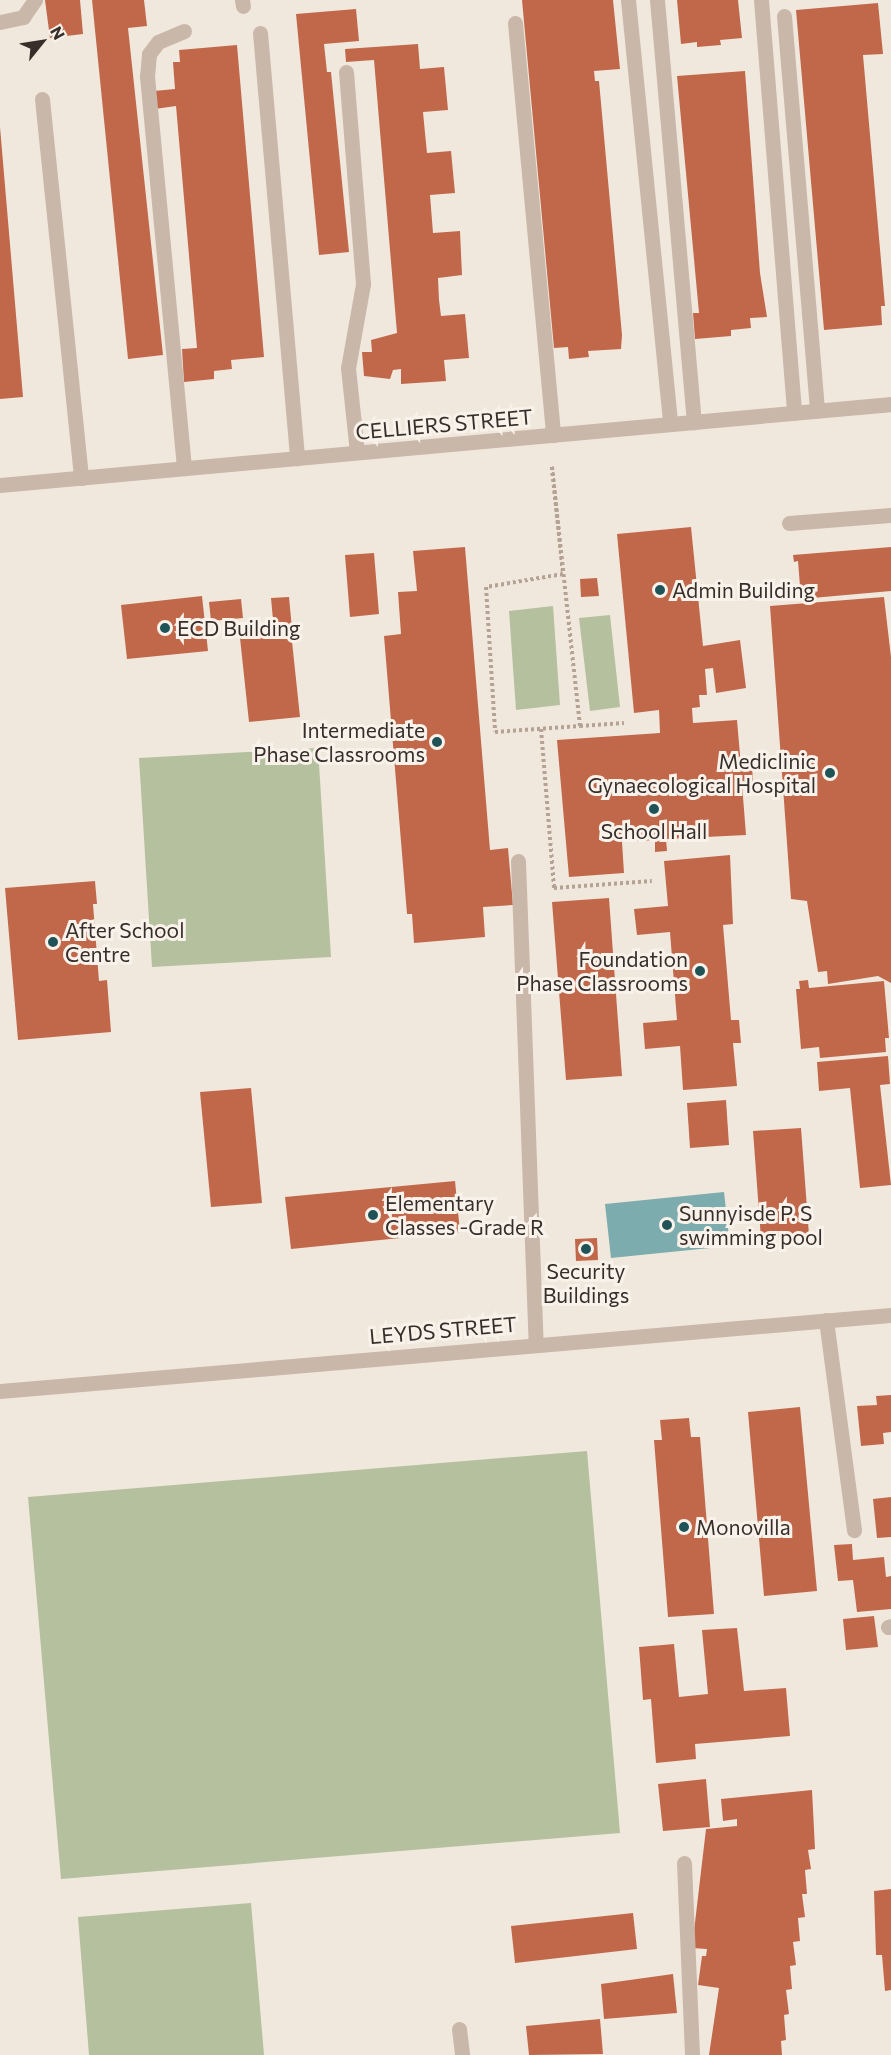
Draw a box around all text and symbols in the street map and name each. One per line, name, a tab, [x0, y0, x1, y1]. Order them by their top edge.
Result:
north arrow	[12, 12, 72, 72]
text: N	[47, 23, 69, 43]
street label: CELLIERS STREET	[354, 404, 534, 444]
place label: Admin Building	[672, 577, 815, 603]
marker: Admin Building	[653, 583, 667, 597]
place label: ECD Building	[177, 615, 300, 641]
marker: ECD Building	[158, 621, 172, 635]
place label: Intermediate Phase Classrooms	[253, 717, 425, 767]
marker: Intermediate Phase Classrooms	[430, 735, 444, 749]
place label: Mediclinic Gynaecological Hospital	[587, 748, 816, 798]
marker: Mediclinic Gynaecological Hospital	[821, 764, 839, 782]
marker: School Hall	[647, 802, 661, 816]
place label: School Hall	[601, 818, 707, 844]
place label: After School Centre	[65, 917, 184, 967]
marker: After School Centre	[46, 935, 60, 949]
place label: Foundation Phase Classrooms	[516, 946, 688, 996]
marker: Foundation Phase Classrooms	[693, 964, 707, 978]
place label: Elementary Classes -Grade R	[385, 1190, 544, 1240]
place label: Sunnyisde P. S swimming pool	[679, 1200, 823, 1250]
marker: Elementary Classes -Grade R	[366, 1208, 380, 1222]
marker: Sunnyisde P. S swimming pool	[660, 1218, 674, 1232]
marker: Security Buildings	[579, 1242, 593, 1256]
place label: Security Buildings	[543, 1258, 629, 1308]
street label: LEYDS STREET	[368, 1311, 518, 1349]
place label: Monovilla	[696, 1514, 791, 1540]
marker: Monovilla	[677, 1520, 691, 1534]

